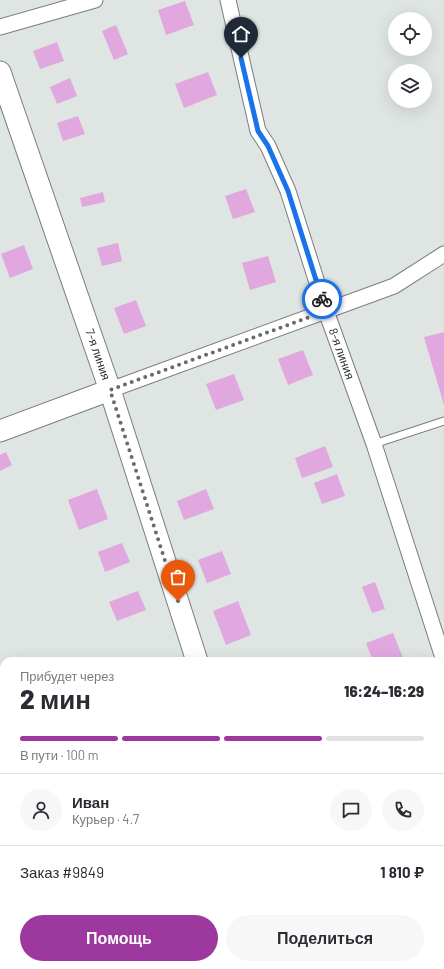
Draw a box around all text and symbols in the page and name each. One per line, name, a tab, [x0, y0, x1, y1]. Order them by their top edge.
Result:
map controls	[388, 12, 432, 108]
button: locate	[388, 12, 432, 56]
pin	[224, 17, 258, 58]
icon: home	[230, 23, 252, 45]
button: layers	[388, 64, 432, 108]
courier	[302, 279, 342, 319]
icon: bike	[311, 288, 333, 310]
street label: 8-я линия	[327, 326, 358, 381]
street label: 7-я линия	[83, 327, 114, 382]
pin	[161, 560, 195, 601]
icon: bag	[167, 566, 189, 588]
text: Прибудет через	[20, 668, 114, 684]
text: 16:24–16:29	[344, 682, 424, 700]
text: 2 мин	[20, 683, 91, 714]
text: В пути · 100 m	[20, 747, 99, 763]
button: person	[20, 789, 62, 831]
button: chat	[330, 789, 372, 831]
button: phone	[382, 789, 424, 831]
text: Иван	[72, 793, 109, 811]
text: Курьер · 4.7	[72, 811, 139, 827]
text: Заказ #9849	[20, 863, 104, 881]
text: 1 810 ₽	[380, 863, 424, 881]
button: Помощь	[20, 915, 218, 961]
button: Поделиться	[226, 915, 424, 961]

